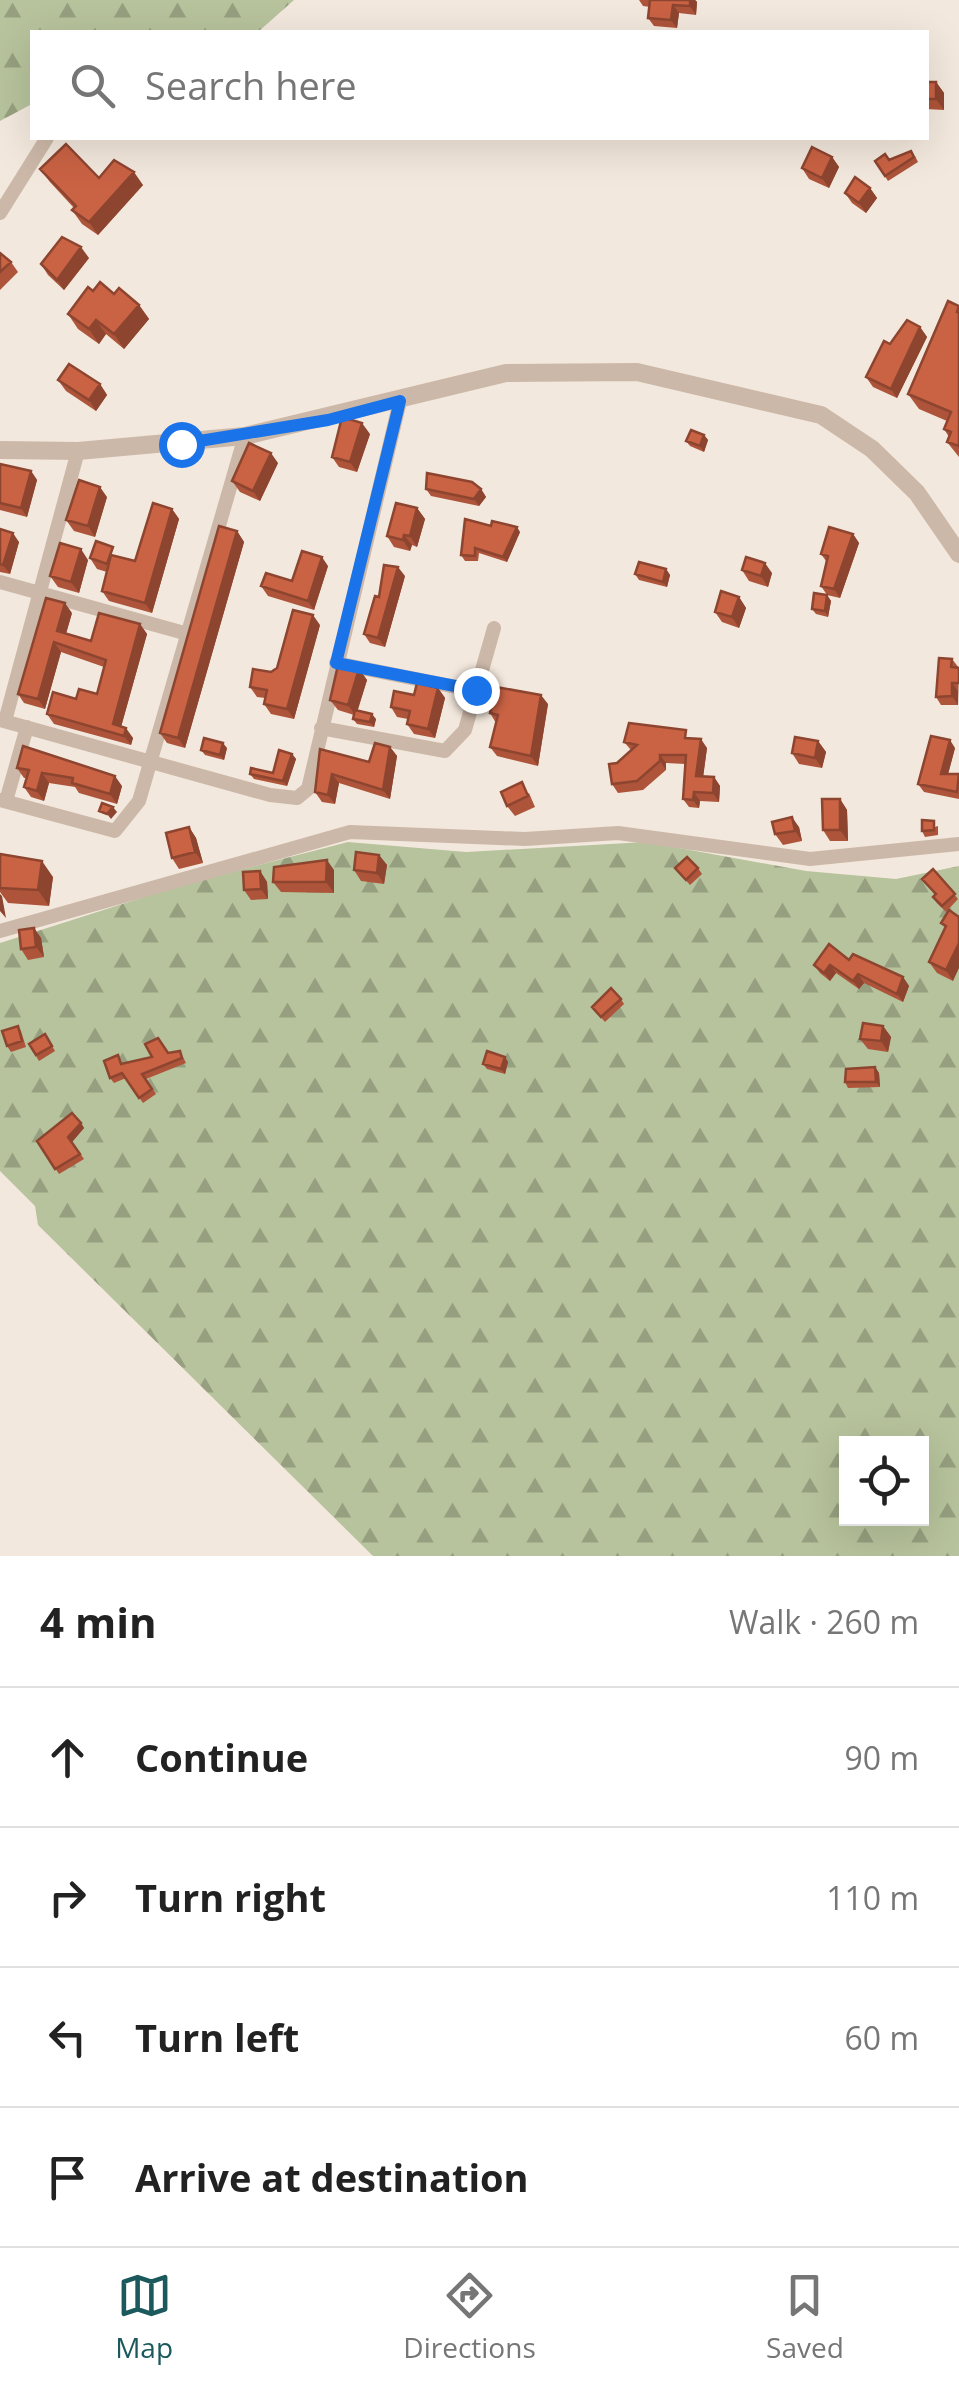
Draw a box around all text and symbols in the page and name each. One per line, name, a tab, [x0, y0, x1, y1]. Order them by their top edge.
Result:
search box	[30, 30, 929, 140]
icon: search	[65, 58, 120, 113]
text: Search here	[145, 59, 357, 111]
route start	[159, 422, 205, 468]
route end	[454, 668, 500, 714]
map controls	[839, 1436, 929, 1526]
button: locate	[839, 1436, 929, 1526]
text: 4 min	[40, 1593, 157, 1650]
text: Walk · 260 m	[729, 1600, 919, 1643]
icon: ahead	[40, 1730, 95, 1785]
text: Continue	[135, 1731, 308, 1783]
text: 90 m	[844, 1736, 919, 1779]
icon: right	[40, 1870, 95, 1925]
text: Turn right	[135, 1871, 326, 1923]
text: 110 m	[826, 1876, 919, 1919]
icon: left	[40, 2010, 95, 2065]
text: Turn left	[135, 2011, 299, 2063]
text: 60 m	[844, 2016, 919, 2059]
icon: arrive	[40, 2150, 95, 2205]
text: Arrive at destination	[135, 2151, 529, 2203]
tab: Map	[115, 2268, 173, 2366]
tab: Directions	[403, 2268, 536, 2366]
tab: Saved	[766, 2268, 844, 2366]

